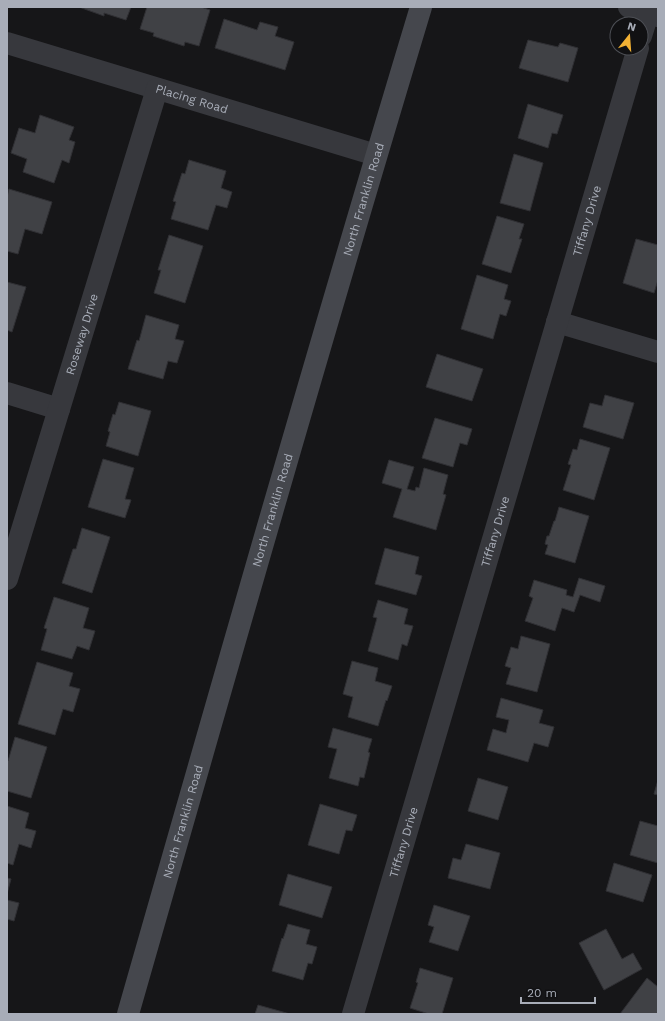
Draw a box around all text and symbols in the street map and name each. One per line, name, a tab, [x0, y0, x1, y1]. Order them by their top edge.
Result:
north arrow	[609, 16, 649, 56]
text: N	[626, 20, 638, 34]
street label: Placing Road	[154, 81, 230, 117]
street label: North Franklin Road	[340, 141, 387, 258]
street label: Tiffany Drive	[570, 184, 604, 258]
street label: Roseway Drive	[63, 292, 101, 377]
street label: North Franklin Road	[250, 452, 296, 569]
street label: Tiffany Drive	[478, 494, 512, 569]
street label: North Franklin Road	[160, 763, 206, 880]
street label: Tiffany Drive	[387, 805, 421, 879]
scale bar	[521, 979, 595, 1005]
text: 20 m	[527, 986, 557, 1000]

